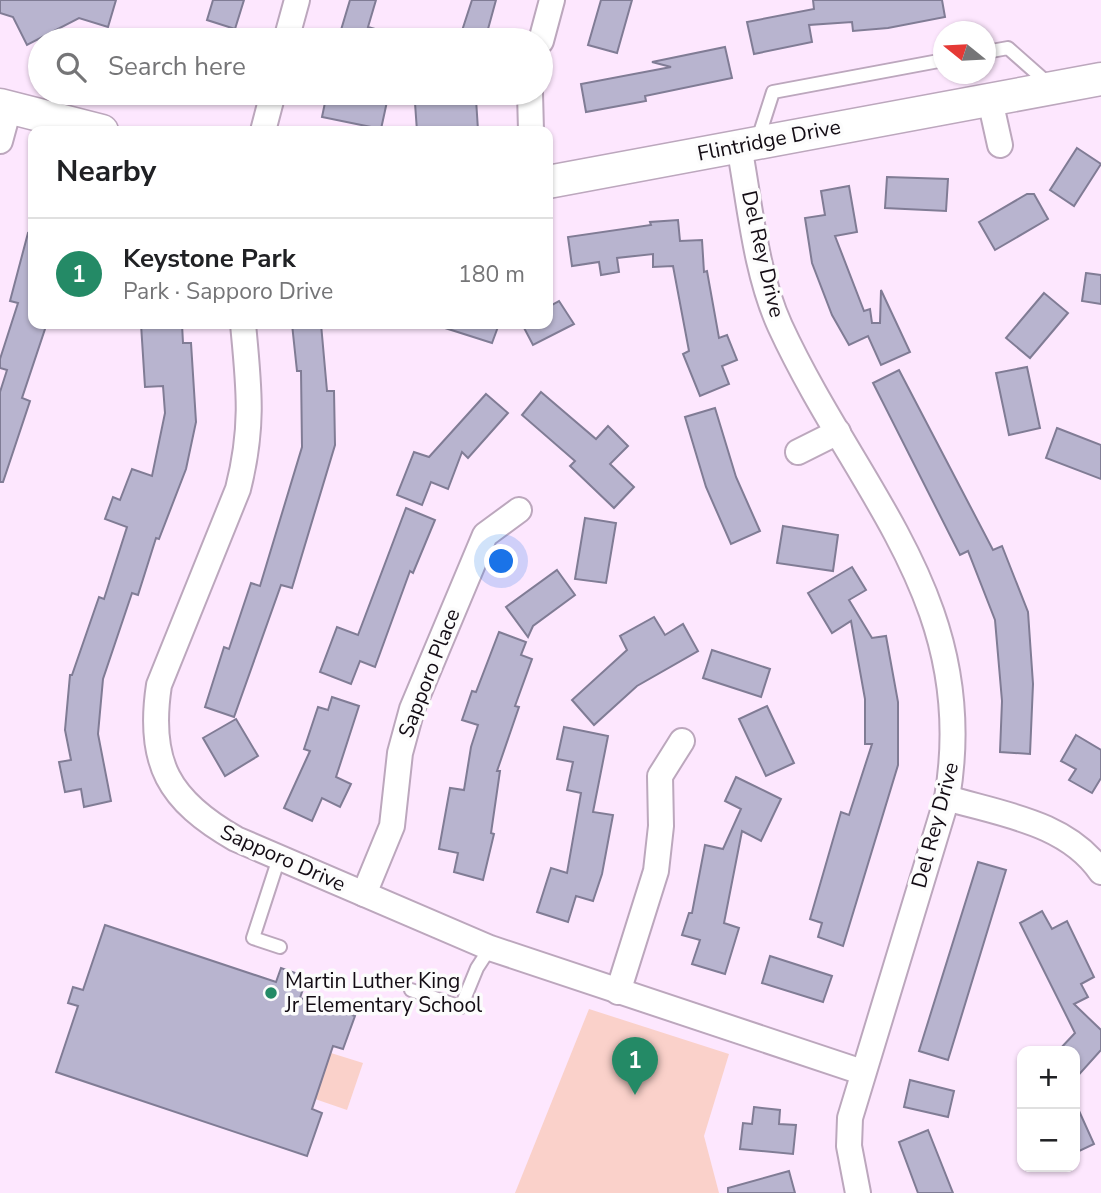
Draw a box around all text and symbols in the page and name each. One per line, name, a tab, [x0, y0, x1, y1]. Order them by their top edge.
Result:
north arrow	[933, 21, 996, 84]
search box	[28, 28, 553, 105]
icon: search	[52, 48, 90, 86]
text: Search here	[108, 49, 246, 84]
street label: Flintridge Drive	[695, 112, 843, 168]
text: Nearby	[56, 151, 156, 192]
street label: Del Rey Drive	[735, 188, 791, 320]
text: Keystone Park	[123, 241, 296, 276]
text: 1	[72, 259, 86, 290]
text: 180 m	[458, 259, 525, 290]
text: Park · Sapporo Drive	[123, 276, 333, 307]
your location	[484, 544, 518, 578]
street label: Sapporo Place	[392, 604, 466, 742]
street label: Del Rey Drive	[905, 759, 965, 891]
street label: Sapporo Drive	[216, 818, 350, 898]
place label: Martin Luther King Jr Elementary School	[284, 967, 483, 1019]
marker: Martin Luther King Jr Elementary School	[263, 985, 279, 1001]
pin: 1	[612, 1037, 658, 1095]
map controls	[1017, 1046, 1080, 1172]
button: +	[1017, 1046, 1080, 1109]
button: −	[1017, 1109, 1080, 1172]

